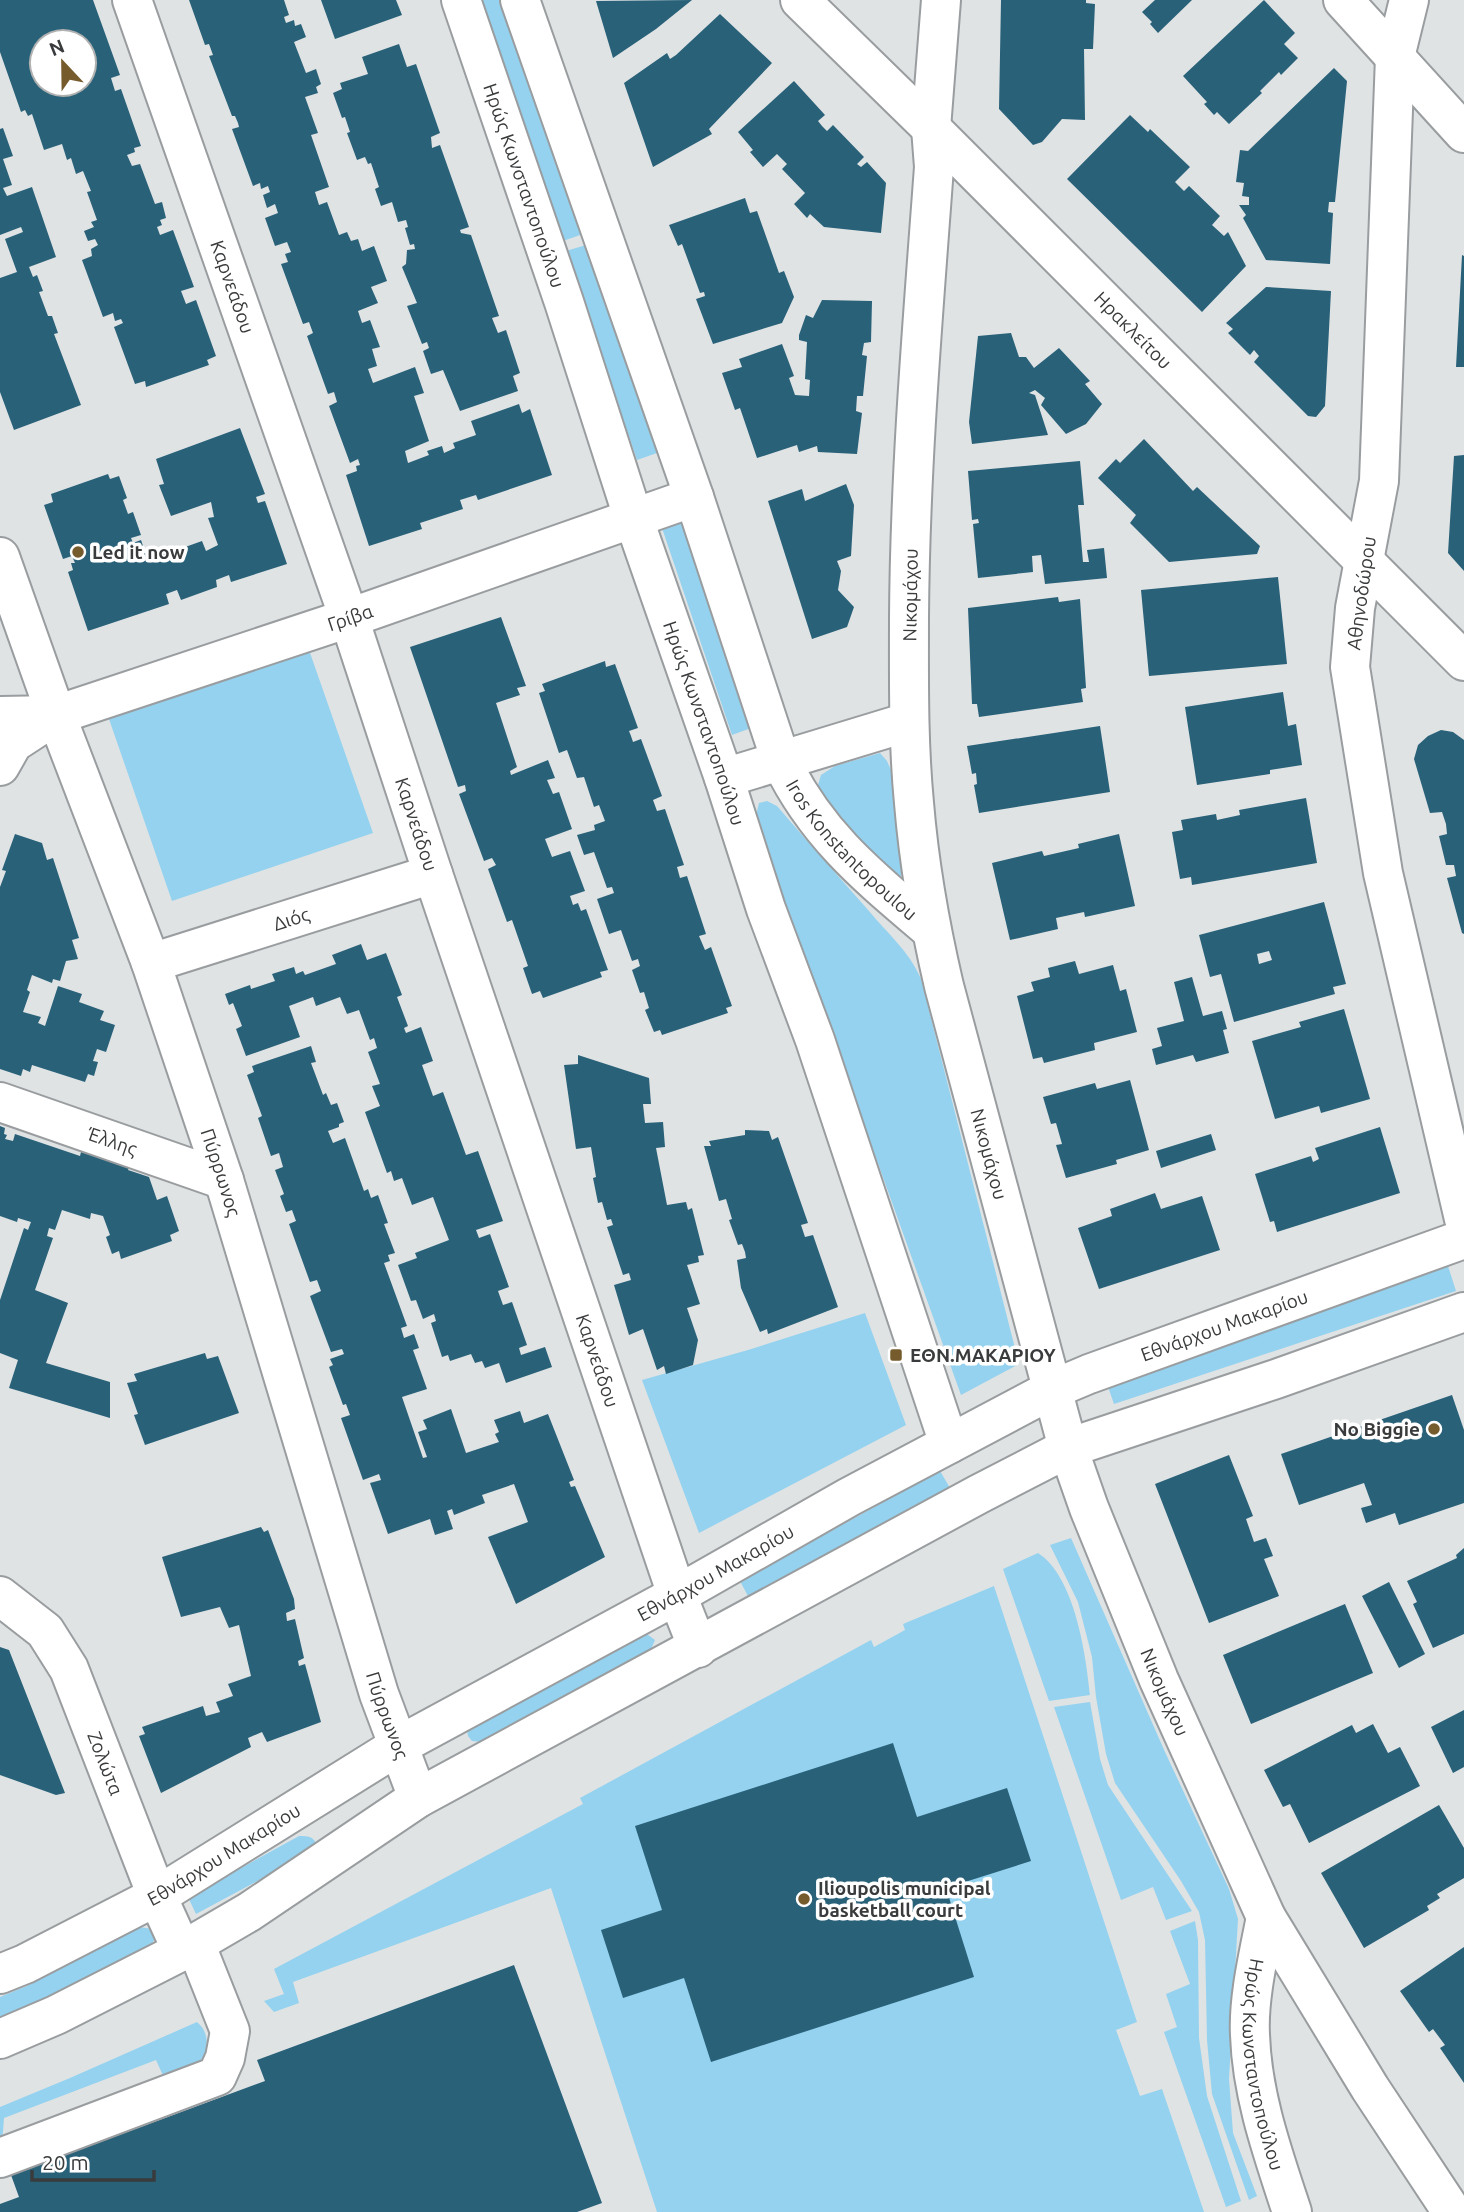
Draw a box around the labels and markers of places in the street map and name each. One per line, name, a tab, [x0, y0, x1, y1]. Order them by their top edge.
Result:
place label: Led it now	[92, 541, 185, 563]
marker: Led it now	[70, 544, 86, 560]
place label: ΕΘΝ.ΜΑΚΑΡΙΟΥ	[910, 1344, 1057, 1366]
marker: ΕΘΝ.ΜΑΚΑΡΙΟΥ	[888, 1347, 904, 1363]
place label: Νο Biggie	[1333, 1418, 1420, 1440]
marker: Νο Biggie	[1426, 1421, 1442, 1437]
place label: Ilioupolis municipal basketball court	[818, 1877, 991, 1921]
marker: Ilioupolis municipal basketball court	[796, 1891, 812, 1907]

